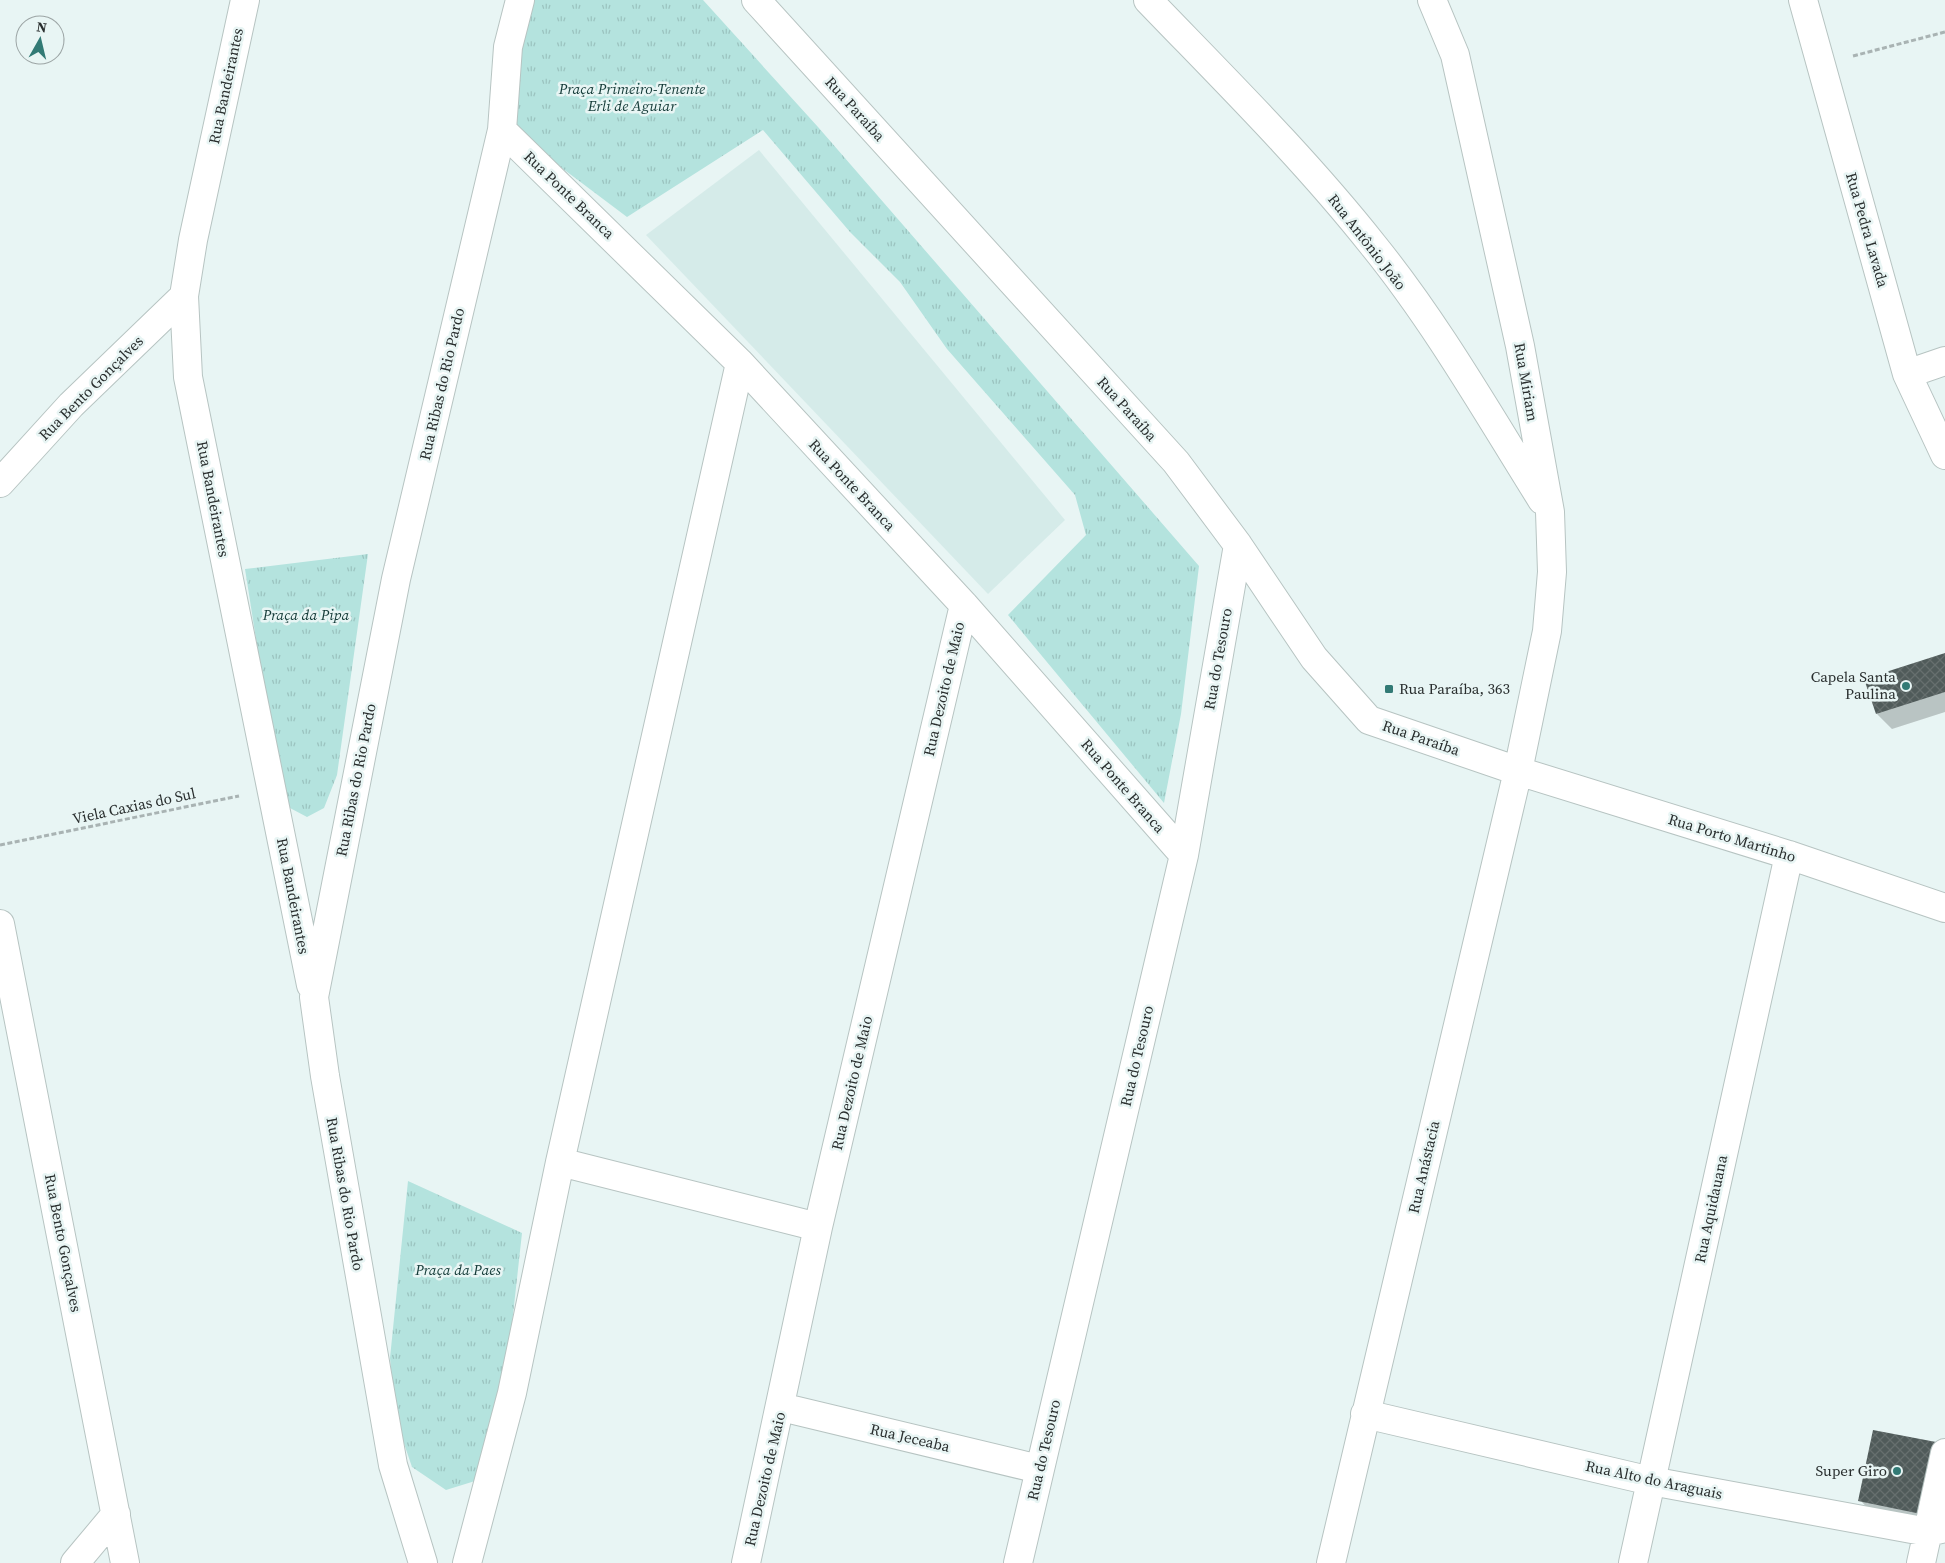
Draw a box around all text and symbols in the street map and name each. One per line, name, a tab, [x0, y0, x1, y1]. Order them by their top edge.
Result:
north arrow	[15, 15, 65, 65]
text: N	[35, 17, 48, 38]
street label: Rua Bandeirantes	[203, 26, 248, 146]
street label: Rua Paraíba	[821, 72, 890, 146]
park label: Praça Primeiro-Tenente Erli de Aguiar	[558, 78, 705, 116]
street label: Rua Ponte Branca	[519, 146, 620, 244]
street label: Rua Pedra Lavada	[1841, 170, 1894, 290]
street label: Rua Antônio João	[1323, 189, 1411, 294]
street label: Rua Ribas do Rio Pardo	[414, 306, 469, 462]
street label: Rua Bento Gonçalves	[34, 331, 148, 445]
street label: Rua Miriam	[1509, 341, 1544, 423]
street label: Rua Paraíba	[1093, 372, 1162, 446]
street label: Rua Ponte Branca	[804, 434, 901, 535]
street label: Rua Bandeirantes	[192, 439, 235, 559]
park label: Praça da Pipa	[262, 604, 350, 625]
street label: Rua do Tesouro	[1198, 606, 1237, 711]
street label: Rua Dezoito de Maio	[918, 620, 969, 758]
place label: Capela Santa Paulina	[1811, 666, 1896, 704]
place label: Rua Paraíba, 363	[1399, 678, 1510, 699]
marker: Capela Santa Paulina	[1900, 680, 1912, 692]
marker: Rua Paraíba, 363	[1383, 683, 1395, 695]
street label: Rua Ribas do Rio Pardo	[330, 702, 381, 858]
street label: Rua Paraíba	[1380, 715, 1463, 761]
street label: Rua Ponte Branca	[1077, 734, 1170, 838]
street label: Viela Caxias do Sul	[70, 782, 198, 829]
street label: Rua Porto Martinho	[1666, 808, 1799, 867]
street label: Rua Bandeirantes	[272, 836, 315, 956]
street label: Rua do Tesouro	[1115, 1003, 1158, 1108]
street label: Rua Dezoito de Maio	[826, 1014, 877, 1152]
street label: Rua Ribas do Rio Pardo	[322, 1115, 369, 1272]
street label: Rua Anástacia	[1403, 1118, 1444, 1215]
street label: Rua Aquidauana	[1689, 1153, 1732, 1265]
street label: Rua Bento Gonçalves	[40, 1172, 87, 1314]
park label: Praça da Paes	[414, 1259, 501, 1280]
street label: Rua do Tesouro	[1022, 1397, 1065, 1502]
street label: Rua Dezoito de Maio	[739, 1410, 790, 1548]
street label: Rua Jeceaba	[868, 1418, 952, 1457]
street label: Rua Alto do Araguais	[1584, 1455, 1725, 1504]
place label: Super Giro	[1816, 1460, 1887, 1481]
marker: Super Giro	[1891, 1465, 1903, 1477]

